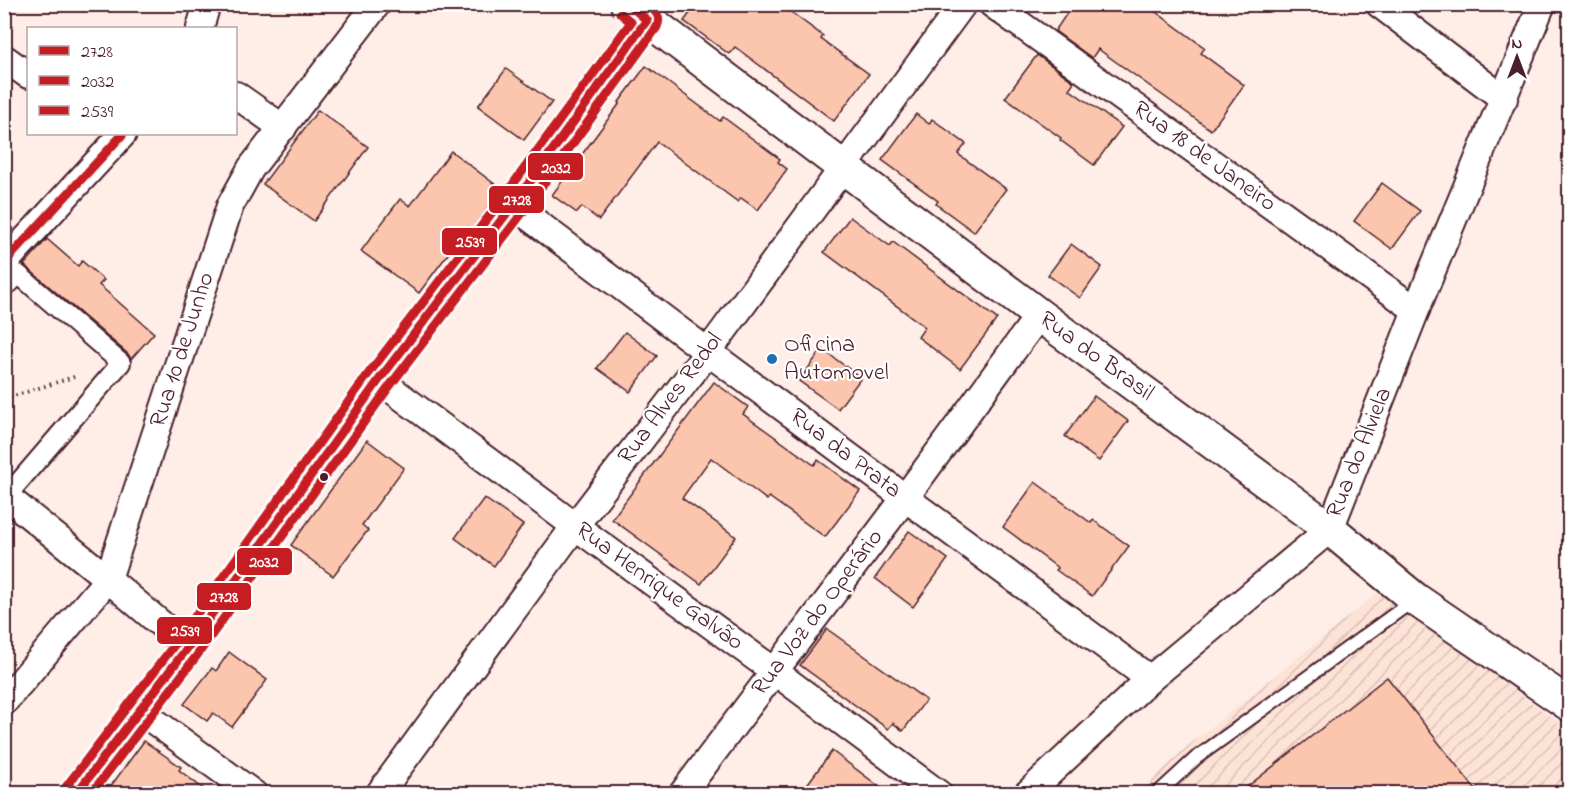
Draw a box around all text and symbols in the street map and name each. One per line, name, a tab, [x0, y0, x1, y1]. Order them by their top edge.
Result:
legend	[27, 27, 237, 135]
north arrow	[1487, 27, 1547, 87]
text: N	[1512, 32, 1523, 56]
text: 2728	[81, 40, 113, 66]
text: 2032	[81, 70, 114, 96]
street label: Rua 18 de Janeiro	[1125, 93, 1283, 221]
text: 2539	[81, 100, 114, 126]
line badge: 2032	[527, 152, 584, 181]
text: 2032	[540, 157, 571, 181]
line badge: 2728	[488, 185, 545, 214]
text: 2728	[502, 189, 531, 213]
line badge: 2539	[441, 227, 498, 256]
text: 2539	[455, 231, 484, 255]
street label: Rua 10 de Junho	[141, 268, 225, 432]
street label: Rua do Brasil	[1031, 303, 1161, 411]
street label: Rua Alves Redol	[610, 326, 732, 472]
place label: Oficina Automovel	[784, 328, 889, 391]
marker: Oficina Automovel	[765, 352, 779, 366]
street label: Rua do Alviela	[1318, 382, 1402, 524]
street label: Rua da Prata	[782, 400, 908, 508]
unlabelled marker	[318, 471, 330, 483]
street label: Rua Henrique Galvão	[568, 514, 750, 660]
street label: Rua Voz do Operário	[744, 522, 892, 704]
line badge: 2032	[236, 547, 293, 576]
text: 2032	[248, 551, 279, 575]
line badge: 2728	[196, 582, 252, 611]
text: 2728	[209, 586, 238, 610]
line badge: 2539	[156, 616, 213, 645]
text: 2539	[170, 620, 199, 644]

